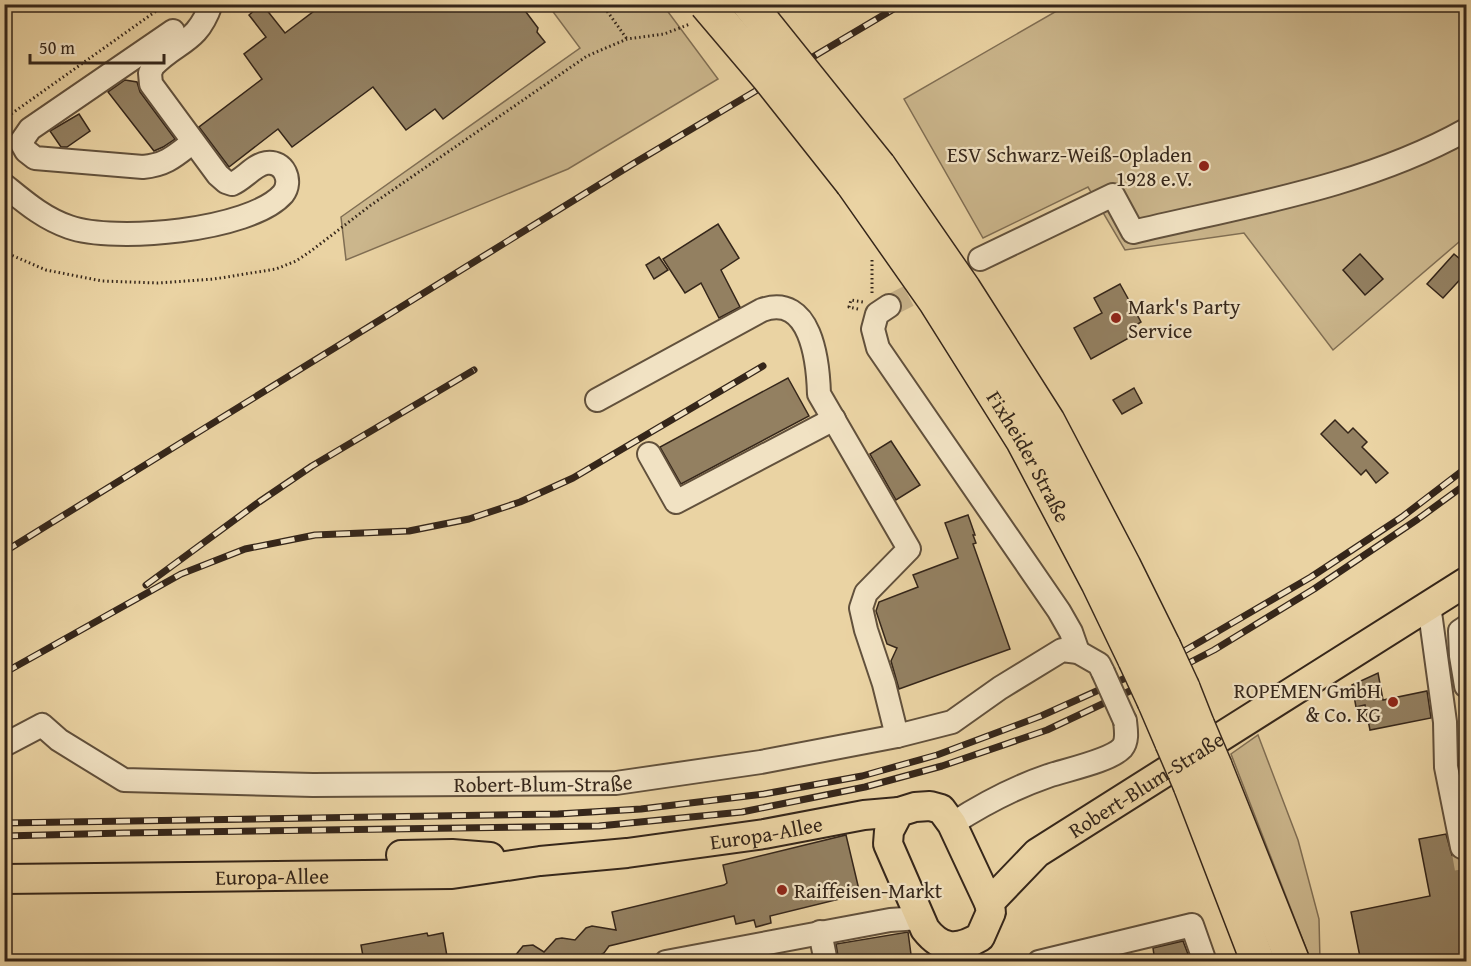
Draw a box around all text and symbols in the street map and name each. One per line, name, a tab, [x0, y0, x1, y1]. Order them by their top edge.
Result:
scale bar	[30, 27, 164, 65]
text: 50 m	[39, 34, 75, 61]
place label: ESV Schwarz-Weiß-Opladen 1928 e.V.	[947, 139, 1192, 194]
marker: ESV Schwarz-Weiß-Opladen 1928 e.V.	[1197, 159, 1211, 173]
place label: Mark's Party Service	[1128, 291, 1241, 346]
marker: Mark's Party Service	[1109, 311, 1123, 325]
street label: Fixheider Straße	[979, 384, 1079, 528]
place label: ROPEMEN GmbH & Co. KG	[1234, 675, 1381, 730]
marker: ROPEMEN GmbH & Co. KG	[1386, 695, 1400, 709]
street label: Robert-Blum-Straße	[1062, 723, 1230, 845]
street label: Robert-Blum-Straße	[454, 765, 635, 800]
street label: Europa-Allee	[708, 808, 825, 857]
street label: Europa-Allee	[215, 860, 329, 892]
place label: Raiffeisen-Markt	[794, 875, 943, 906]
marker: Raiffeisen-Markt	[775, 883, 789, 897]

